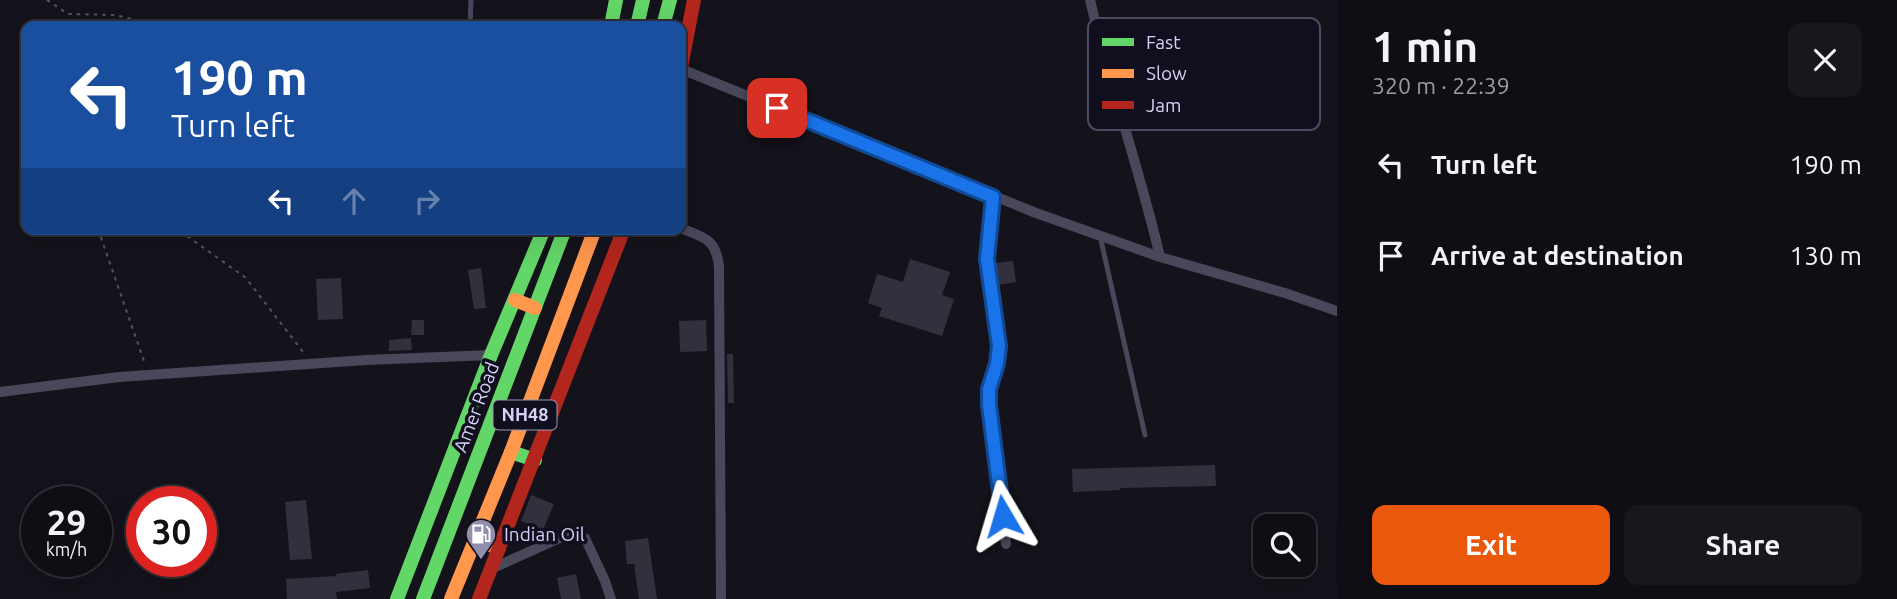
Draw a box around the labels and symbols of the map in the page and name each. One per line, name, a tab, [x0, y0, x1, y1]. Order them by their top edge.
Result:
legend	[1088, 18, 1320, 130]
text: Fast	[1146, 31, 1181, 53]
text: Slow	[1146, 62, 1187, 84]
pin	[747, 78, 807, 138]
text: Jam	[1146, 94, 1182, 116]
street label: Amer Road	[449, 359, 503, 455]
road number: NH48	[494, 400, 556, 430]
position arrow	[966, 479, 1040, 553]
speed limit sign: 30	[126, 486, 217, 577]
fuel station icon: Indian Oil	[464, 517, 498, 561]
place label: Indian Oil	[504, 523, 585, 545]

